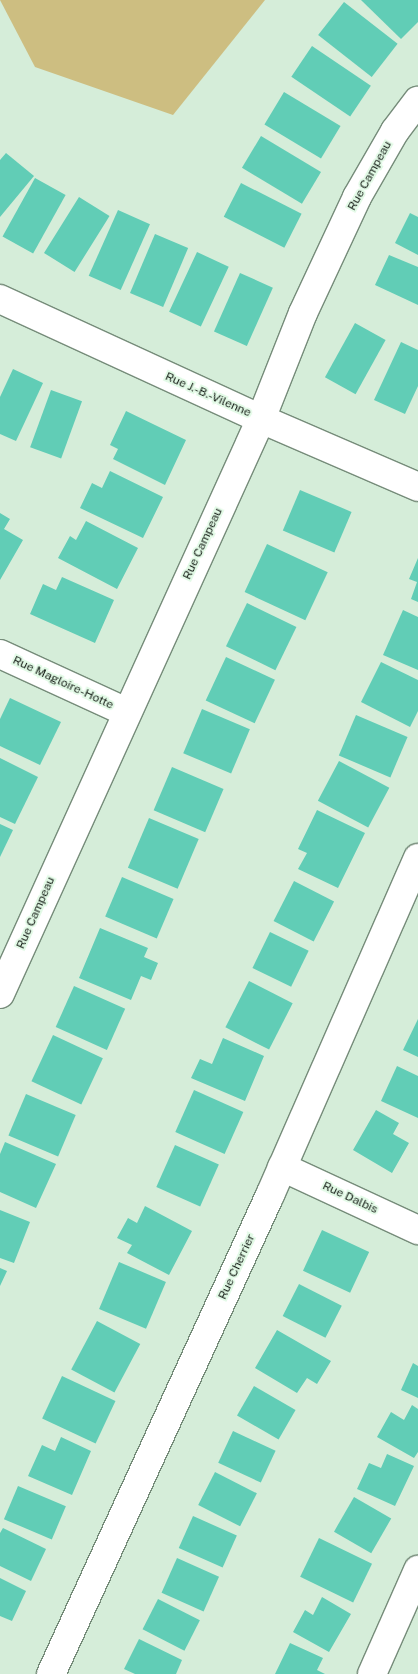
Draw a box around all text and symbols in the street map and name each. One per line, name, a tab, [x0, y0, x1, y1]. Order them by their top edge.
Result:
street label: Rue Campeau	[345, 139, 395, 213]
street label: Rue J.-B.-Vilenne	[163, 370, 253, 420]
street label: Rue Campeau	[180, 506, 226, 582]
street label: Rue Magloire-Hotte	[10, 653, 116, 713]
street label: Rue Campeau	[14, 875, 58, 951]
street label: Rue Dalbis	[320, 1179, 380, 1217]
street label: Rue Cherrier	[216, 1232, 258, 1302]

